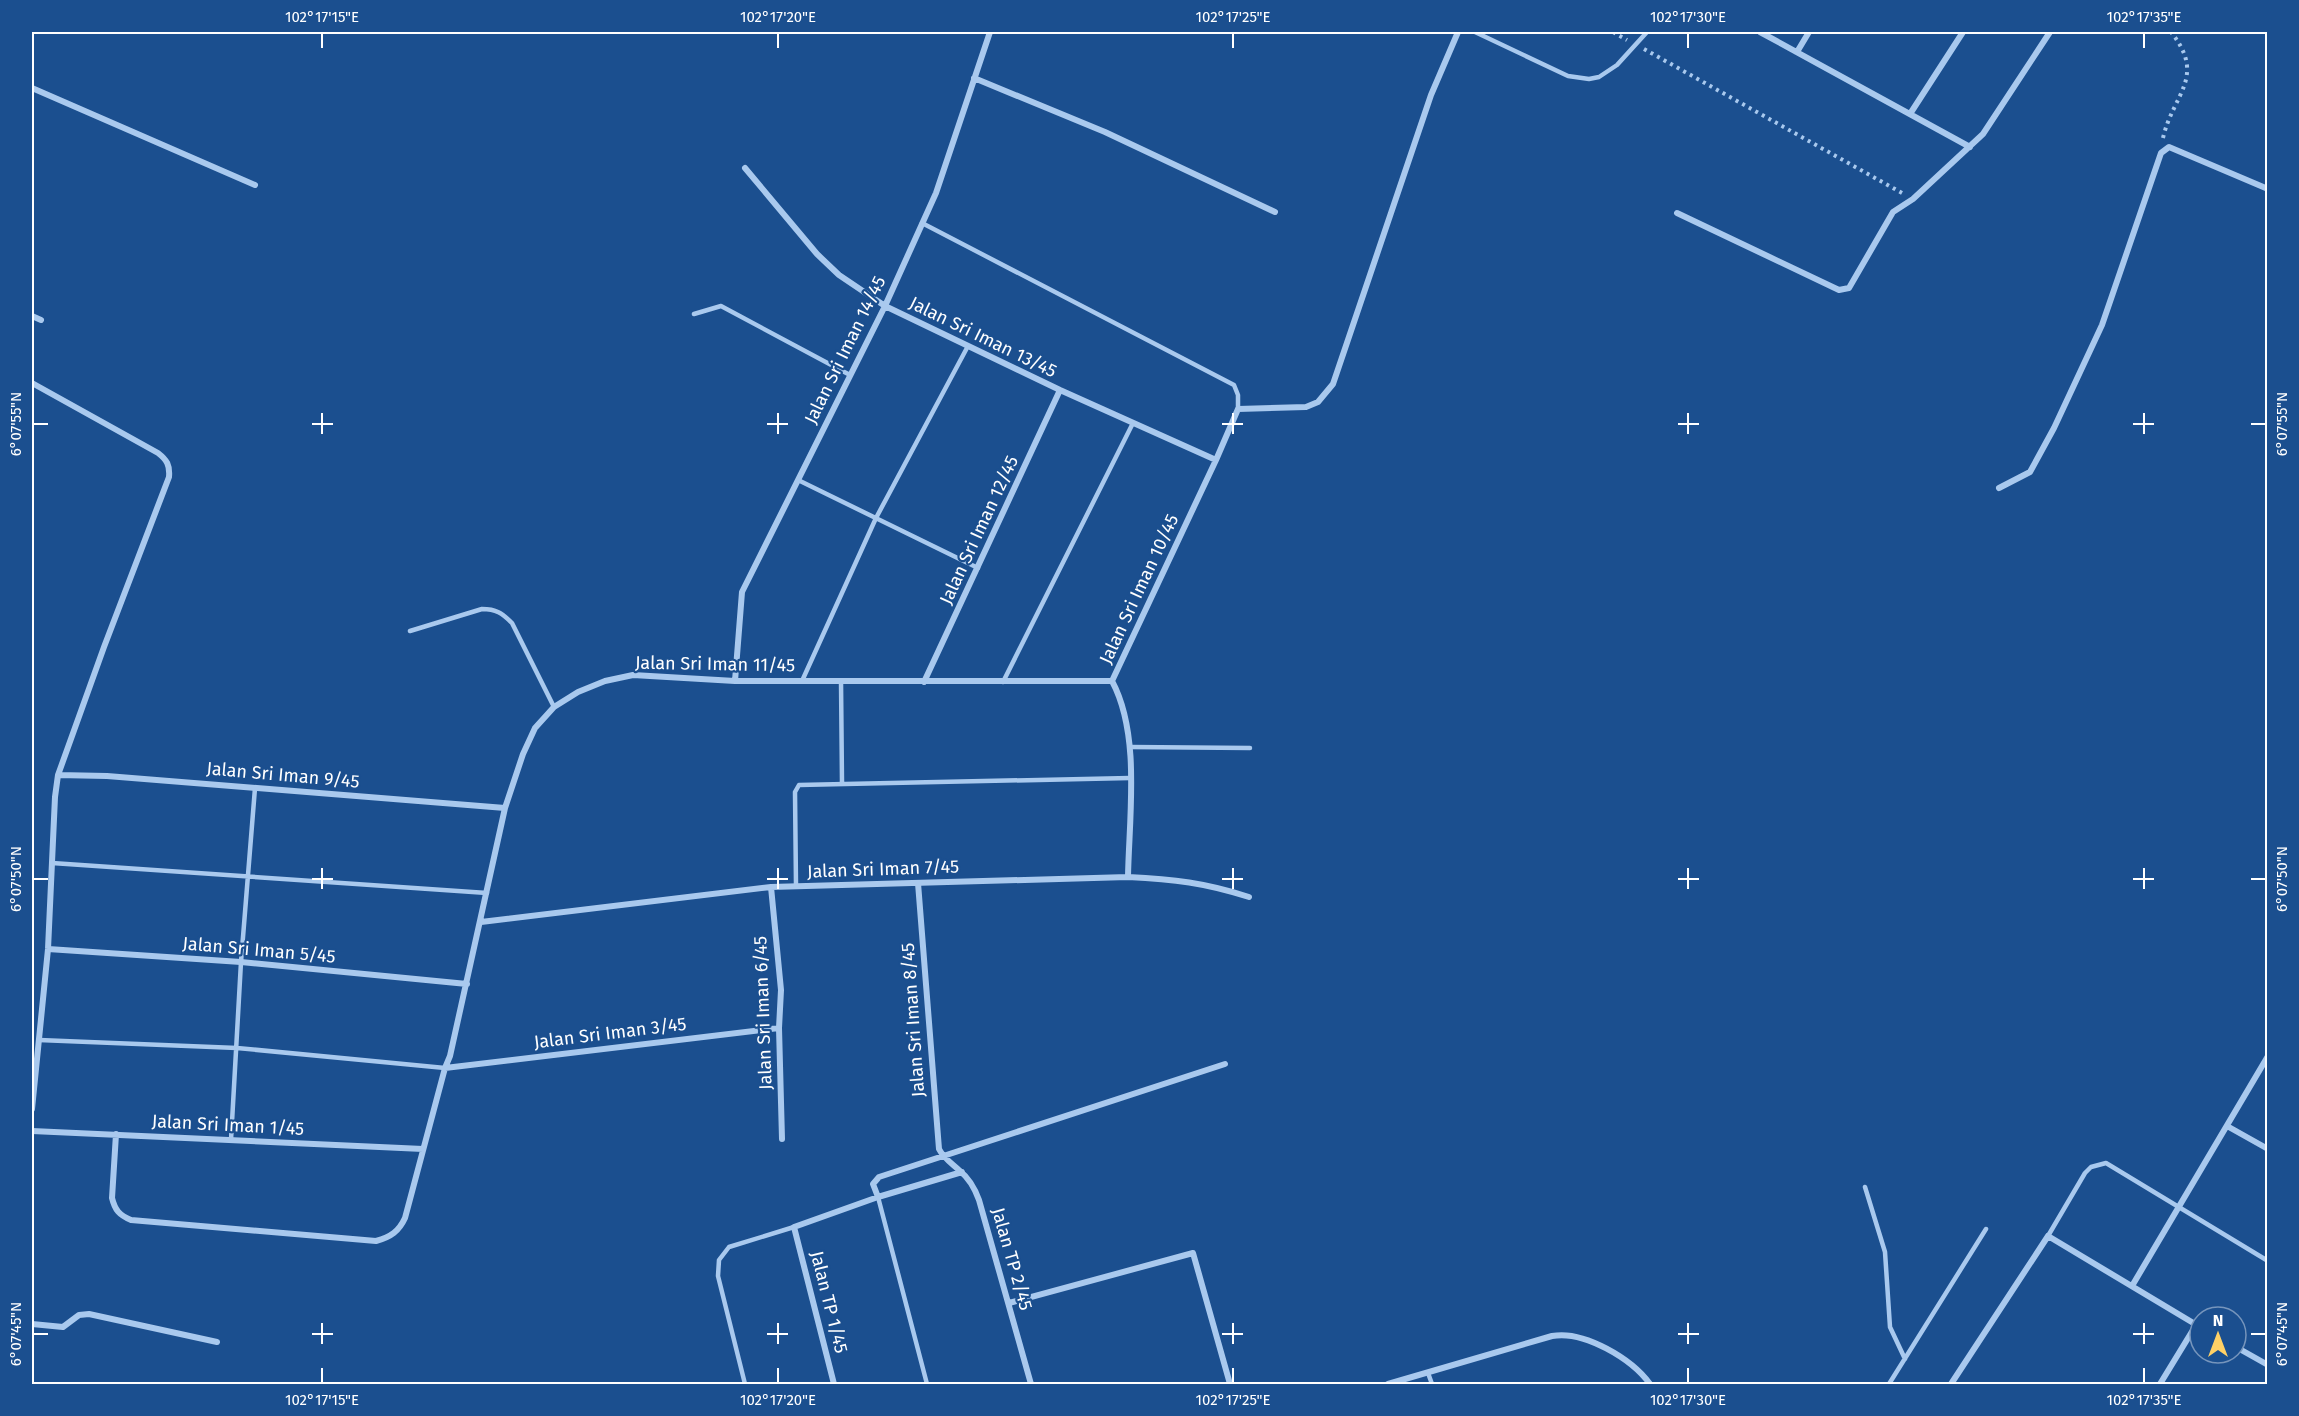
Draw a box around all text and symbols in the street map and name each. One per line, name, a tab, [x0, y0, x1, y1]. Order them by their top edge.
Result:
text: 102°17'15"E	[285, 8, 359, 26]
text: 102°17'20"E	[740, 8, 816, 26]
text: 102°17'25"E	[1195, 8, 1271, 26]
text: 102°17'30"E	[1650, 8, 1726, 26]
text: 102°17'35"E	[2106, 8, 2182, 26]
street label: Jalan Sri Iman 14/45	[800, 272, 890, 428]
street label: Jalan Sri Iman 13/45	[906, 292, 1060, 382]
text: 6°07'55"N	[7, 392, 25, 456]
text: 6°07'55"N	[2273, 392, 2291, 456]
street label: Jalan Sri Iman 12/45	[935, 452, 1023, 608]
street label: Jalan Sri Iman 10/45	[1095, 511, 1183, 667]
street label: Jalan Sri Iman 11/45	[635, 652, 795, 676]
street label: Jalan Sri Iman 9/45	[206, 757, 360, 793]
text: 6°07'50"N	[7, 846, 25, 912]
text: 6°07'50"N	[2273, 846, 2291, 912]
street label: Jalan Sri Iman 7/45	[807, 855, 959, 883]
street label: Jalan Sri Iman 5/45	[182, 932, 336, 968]
street label: Jalan Sri Iman 6/45	[749, 936, 777, 1090]
street label: Jalan Sri Iman 8/45	[897, 942, 929, 1098]
street label: Jalan Sri Iman 3/45	[533, 1013, 687, 1053]
street label: Jalan Sri Iman 1/45	[151, 1110, 305, 1140]
street label: Jalan TP 2/45	[987, 1205, 1037, 1313]
street label: Jalan TP 1/45	[806, 1249, 852, 1355]
text: 6°07'45"N	[7, 1302, 25, 1366]
text: 6°07'45"N	[2273, 1302, 2291, 1366]
north arrow	[2188, 1305, 2248, 1365]
text: N	[2213, 1311, 2223, 1330]
text: 102°17'15"E	[285, 1391, 359, 1409]
text: 102°17'20"E	[740, 1391, 816, 1409]
text: 102°17'25"E	[1195, 1391, 1271, 1409]
text: 102°17'30"E	[1650, 1391, 1726, 1409]
text: 102°17'35"E	[2106, 1391, 2182, 1409]

